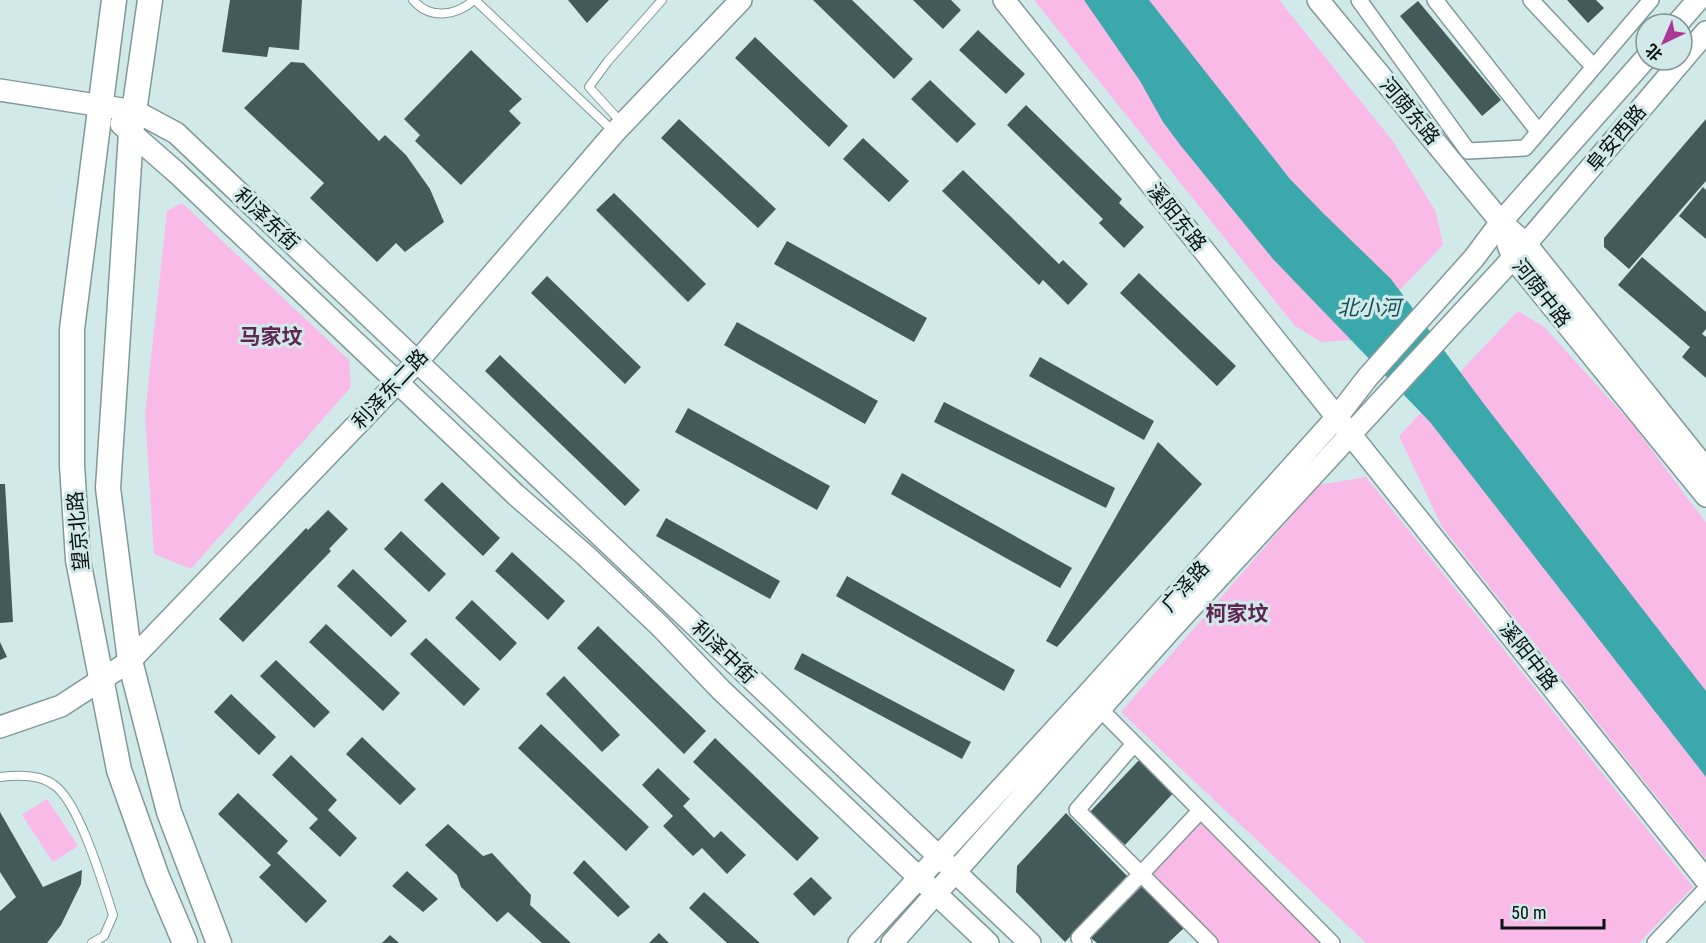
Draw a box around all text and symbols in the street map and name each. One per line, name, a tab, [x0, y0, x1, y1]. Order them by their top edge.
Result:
north arrow	[1634, 12, 1694, 72]
text: 北	[1642, 40, 1666, 65]
street label: 河荫东路	[1375, 73, 1445, 149]
street label: 阜安西路	[1581, 100, 1651, 176]
street label: 溪阳东路	[1143, 178, 1211, 256]
street label: 利泽东街	[230, 183, 304, 255]
street label: 河荫中路	[1508, 254, 1576, 332]
water label: 北小河	[1338, 296, 1404, 320]
district label: 马家坟	[240, 325, 303, 349]
street label: 利泽东二路	[347, 344, 433, 434]
street label: 望京北路	[63, 490, 93, 572]
street label: 广泽路	[1156, 556, 1214, 616]
district label: 柯家坟	[1206, 602, 1269, 626]
street label: 利泽中街	[687, 616, 761, 688]
street label: 溪阳中路	[1495, 617, 1563, 695]
scale bar	[1502, 892, 1604, 930]
text: 50 m	[1511, 902, 1546, 923]

